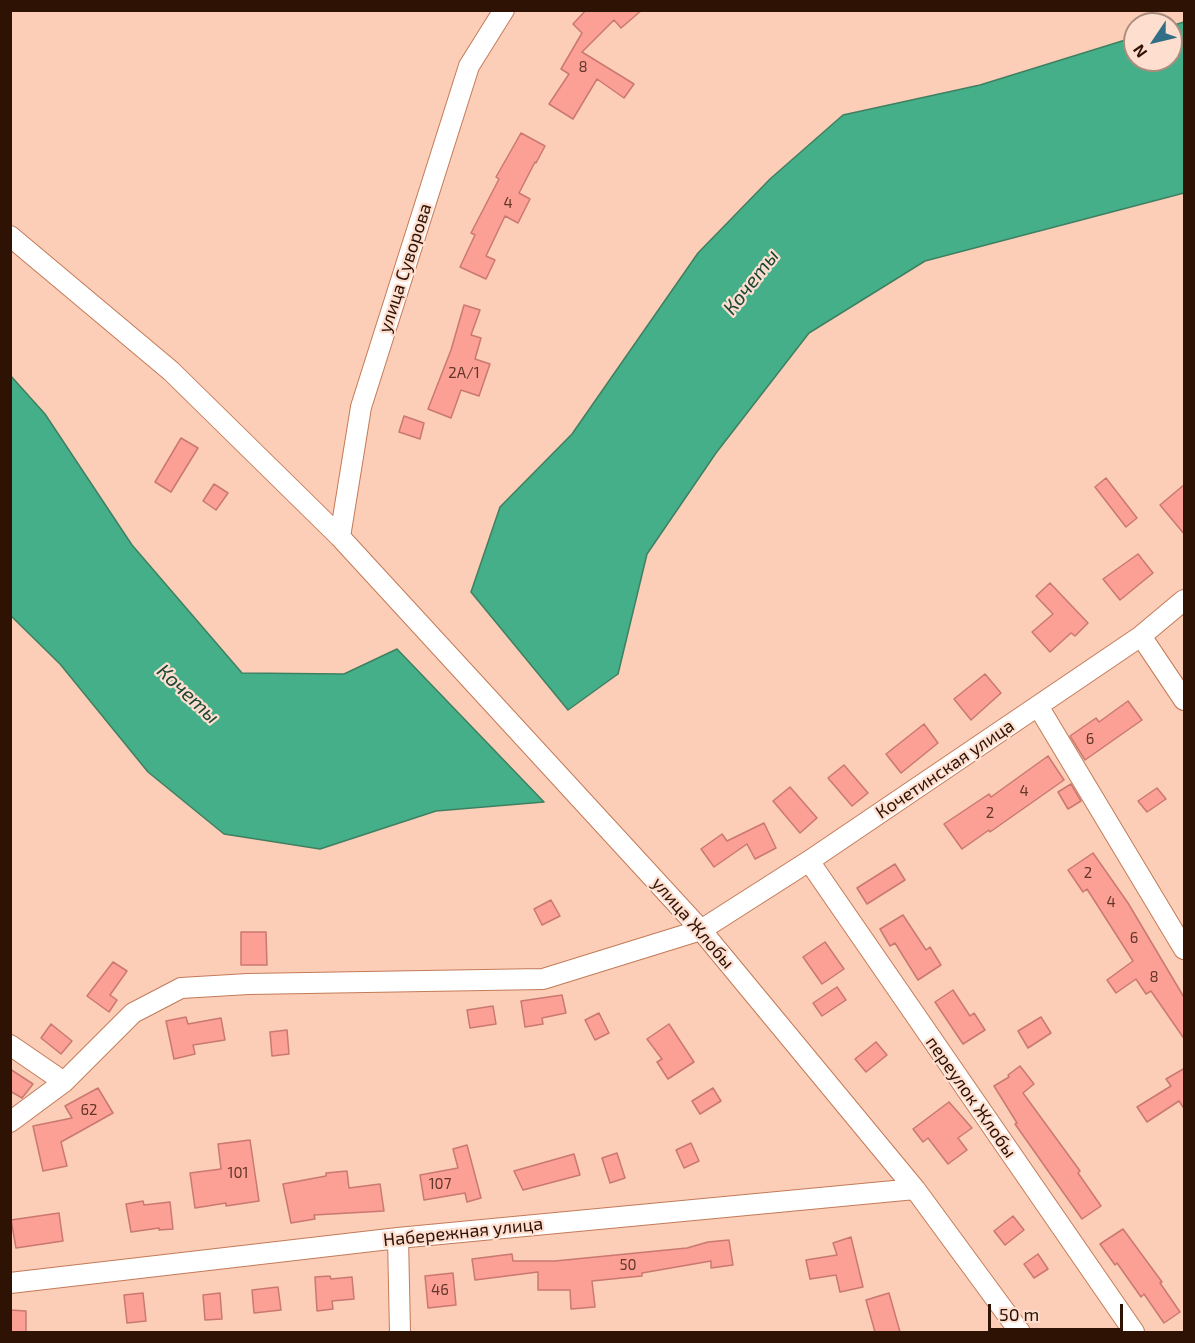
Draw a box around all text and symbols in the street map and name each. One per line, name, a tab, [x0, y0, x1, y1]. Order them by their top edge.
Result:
north arrow	[1123, 12, 1183, 72]
text: N	[1128, 41, 1151, 62]
house number: 8	[578, 58, 588, 76]
house number: 4	[503, 194, 513, 212]
street label: улица Суворова	[374, 201, 436, 335]
water label: Кочеты	[718, 245, 784, 319]
house number: 2А/1	[448, 364, 480, 382]
water label: Кочеты	[152, 659, 224, 729]
street label: Кочетинская улица	[872, 715, 1018, 823]
house number: 6	[1086, 730, 1094, 748]
house number: 4	[1019, 782, 1029, 800]
house number: 2	[986, 804, 994, 822]
house number: 2	[1084, 864, 1092, 882]
street label: улица Жлобы	[647, 873, 739, 973]
house number: 4	[1106, 893, 1116, 911]
house number: 6	[1130, 929, 1138, 947]
house number: 8	[1149, 968, 1159, 986]
street label: переулок Жлобы	[921, 1032, 1021, 1162]
house number: 62	[80, 1101, 98, 1119]
house number: 101	[228, 1164, 248, 1182]
house number: 107	[429, 1175, 451, 1193]
street label: Набережная улица	[382, 1213, 544, 1251]
house number: 50	[619, 1256, 637, 1274]
house number: 46	[431, 1281, 449, 1299]
scale bar	[991, 1292, 1126, 1330]
text: 50 m	[999, 1303, 1039, 1325]

